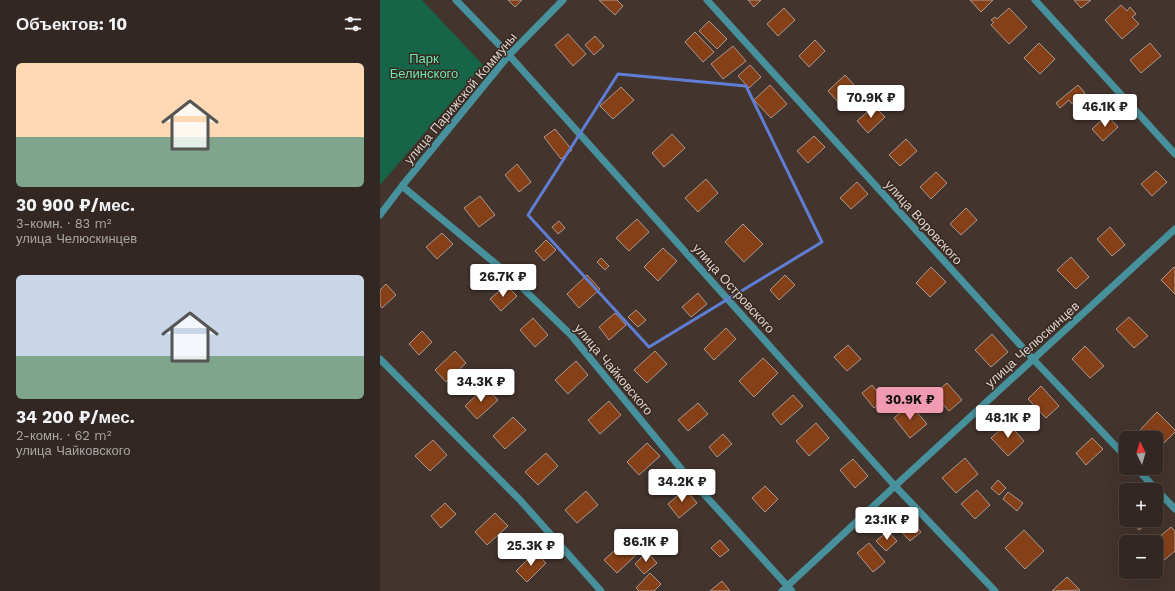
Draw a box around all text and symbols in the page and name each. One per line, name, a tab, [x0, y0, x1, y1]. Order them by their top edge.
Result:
icon: filters	[342, 13, 364, 35]
text: Объектов: 10	[16, 14, 127, 34]
street label: улица Парижской Коммуны	[401, 30, 520, 167]
park label: Парк Белинского	[390, 51, 458, 81]
pin: 70.9K ₽	[834, 85, 908, 119]
icon: home	[154, 89, 226, 161]
text: 70.9K ₽	[846, 90, 896, 105]
pin: 46.1K ₽	[1068, 94, 1142, 128]
text: 46.1K ₽	[1082, 99, 1128, 114]
street label: улица Воровского	[882, 177, 966, 268]
text: 30 900 ₽/мес.	[16, 195, 135, 215]
text: 3-комн. · 83 m²	[16, 216, 112, 231]
text: улица Челюскинцев	[16, 231, 137, 246]
street label: улица Островского	[690, 241, 778, 336]
pin: 26.7K ₽	[466, 264, 540, 298]
text: 26.7K ₽	[479, 269, 527, 284]
street label: улица Челюскинцев	[982, 298, 1082, 390]
icon: home	[154, 301, 226, 373]
street label: улица Чайковского	[571, 321, 656, 418]
pin: 34.3K ₽	[444, 369, 518, 403]
text: 34.3K ₽	[456, 374, 506, 389]
pin: 30.9K ₽	[873, 387, 947, 421]
text: 30.9K ₽	[885, 392, 935, 407]
pin: 48.1K ₽	[971, 405, 1045, 439]
text: 34 200 ₽/мес.	[16, 407, 135, 427]
text: 48.1K ₽	[985, 410, 1031, 425]
text: 2-комн. · 62 m²	[16, 428, 111, 443]
north arrow	[1119, 431, 1163, 475]
map controls	[1119, 431, 1163, 579]
text: улица Чайковского	[16, 443, 130, 458]
pin: 34.2K ₽	[645, 469, 719, 503]
text: 34.2K ₽	[657, 474, 707, 489]
button: +	[1119, 483, 1163, 527]
pin: 23.1K ₽	[850, 507, 924, 541]
text: 23.1K ₽	[864, 512, 910, 527]
pin: 86.1K ₽	[609, 529, 683, 563]
pin: 25.3K ₽	[494, 533, 568, 567]
text: 86.1K ₽	[623, 534, 669, 549]
button: −	[1119, 535, 1163, 579]
text: 25.3K ₽	[507, 538, 555, 553]

